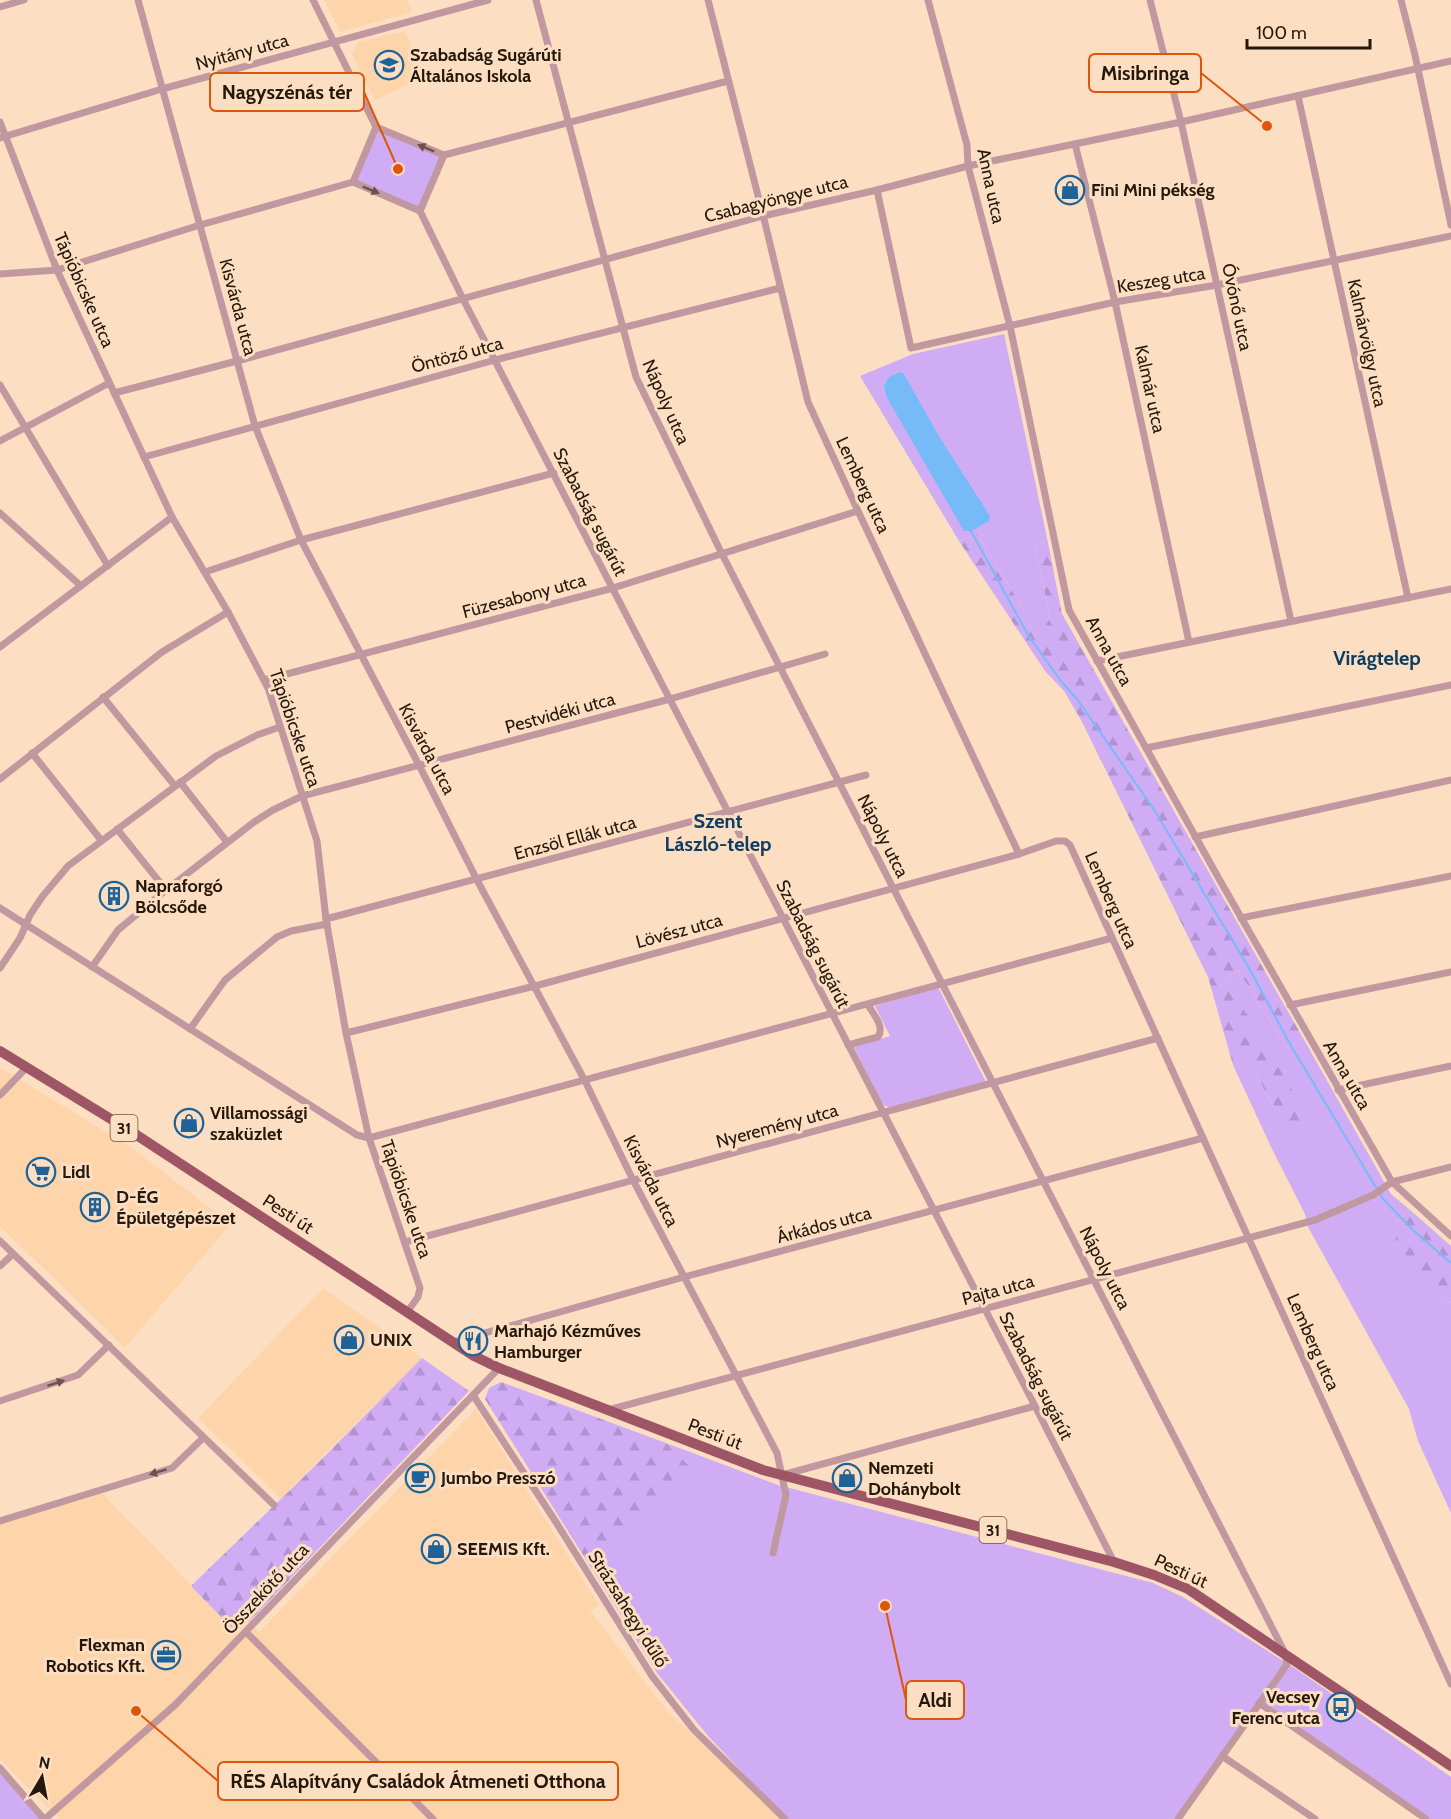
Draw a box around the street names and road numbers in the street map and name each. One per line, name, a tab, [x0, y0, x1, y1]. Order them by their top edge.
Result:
street label: Nyitány utca	[193, 29, 291, 75]
street label: Anna utca	[972, 146, 1010, 226]
street label: Csabagyöngye utca	[702, 170, 850, 227]
street label: Tápióbicske utca	[49, 229, 119, 351]
street label: Kisvárda utca	[214, 256, 262, 358]
street label: Óvónő utca	[1217, 261, 1257, 353]
street label: Keszeg utca	[1115, 262, 1207, 298]
street label: Kalmárvölgy utca	[1343, 277, 1391, 409]
street label: Öntöző utca	[409, 332, 506, 378]
street label: Kalmár utca	[1130, 343, 1170, 435]
street label: Nápoly utca	[638, 356, 695, 448]
street label: Lemberg utca	[831, 433, 895, 537]
street label: Szabadság sugárút	[548, 444, 632, 580]
street label: Füzesabony utca	[460, 569, 588, 623]
street label: Anna utca	[1081, 612, 1137, 690]
street label: Tápióbicske utca	[264, 666, 326, 790]
street label: Pestvidéki utca	[503, 688, 618, 738]
street label: Kisvárda utca	[394, 700, 460, 798]
street label: Nápoly utca	[853, 791, 914, 882]
street label: Enzsöl Ellák utca	[512, 811, 639, 865]
street label: Lemberg utca	[1080, 848, 1142, 952]
street label: Szabadság sugárút	[771, 876, 855, 1012]
street label: Lövész utca	[633, 909, 725, 953]
street label: Anna utca	[1318, 1037, 1376, 1114]
street label: Nyeremény utca	[714, 1099, 841, 1153]
road number: 31	[110, 1115, 138, 1141]
street label: Kisvárda utca	[619, 1132, 684, 1231]
street label: Tápióbicske utca	[375, 1137, 437, 1261]
street label: Pesti út	[258, 1189, 318, 1239]
street label: Árkádos utca	[774, 1202, 874, 1248]
street label: Nápoly utca	[1075, 1223, 1136, 1314]
street label: Pajta utca	[960, 1270, 1037, 1310]
street label: Lemberg utca	[1282, 1290, 1344, 1394]
street label: Szabadság sugárút	[994, 1308, 1078, 1444]
street label: Pesti út	[685, 1414, 745, 1454]
road number: 31	[980, 1517, 1006, 1543]
street label: Összekötő utca	[218, 1539, 314, 1639]
street label: Strázsahegyi dűlő	[583, 1547, 673, 1672]
street label: Pesti út	[1151, 1549, 1211, 1593]

